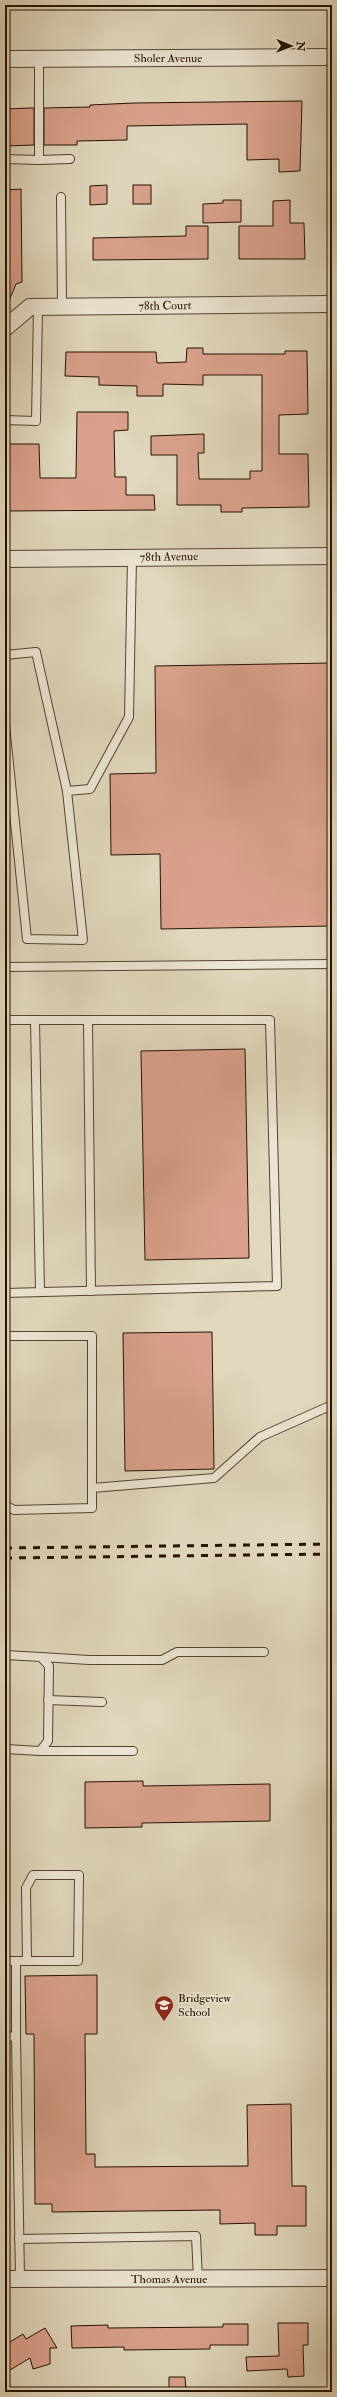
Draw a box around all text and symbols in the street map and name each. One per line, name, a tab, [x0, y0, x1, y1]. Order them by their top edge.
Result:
north arrow	[271, 26, 311, 66]
text: N	[294, 40, 307, 52]
street label: Sholer Avenue	[134, 51, 202, 66]
street label: 78th Court	[138, 298, 192, 314]
street label: 78th Avenue	[140, 549, 198, 565]
place label: Bridgeview School	[178, 1991, 232, 2020]
school or university icon: Bridgeview School	[153, 1994, 175, 2022]
street label: Thomas Avenue	[131, 2272, 207, 2287]

